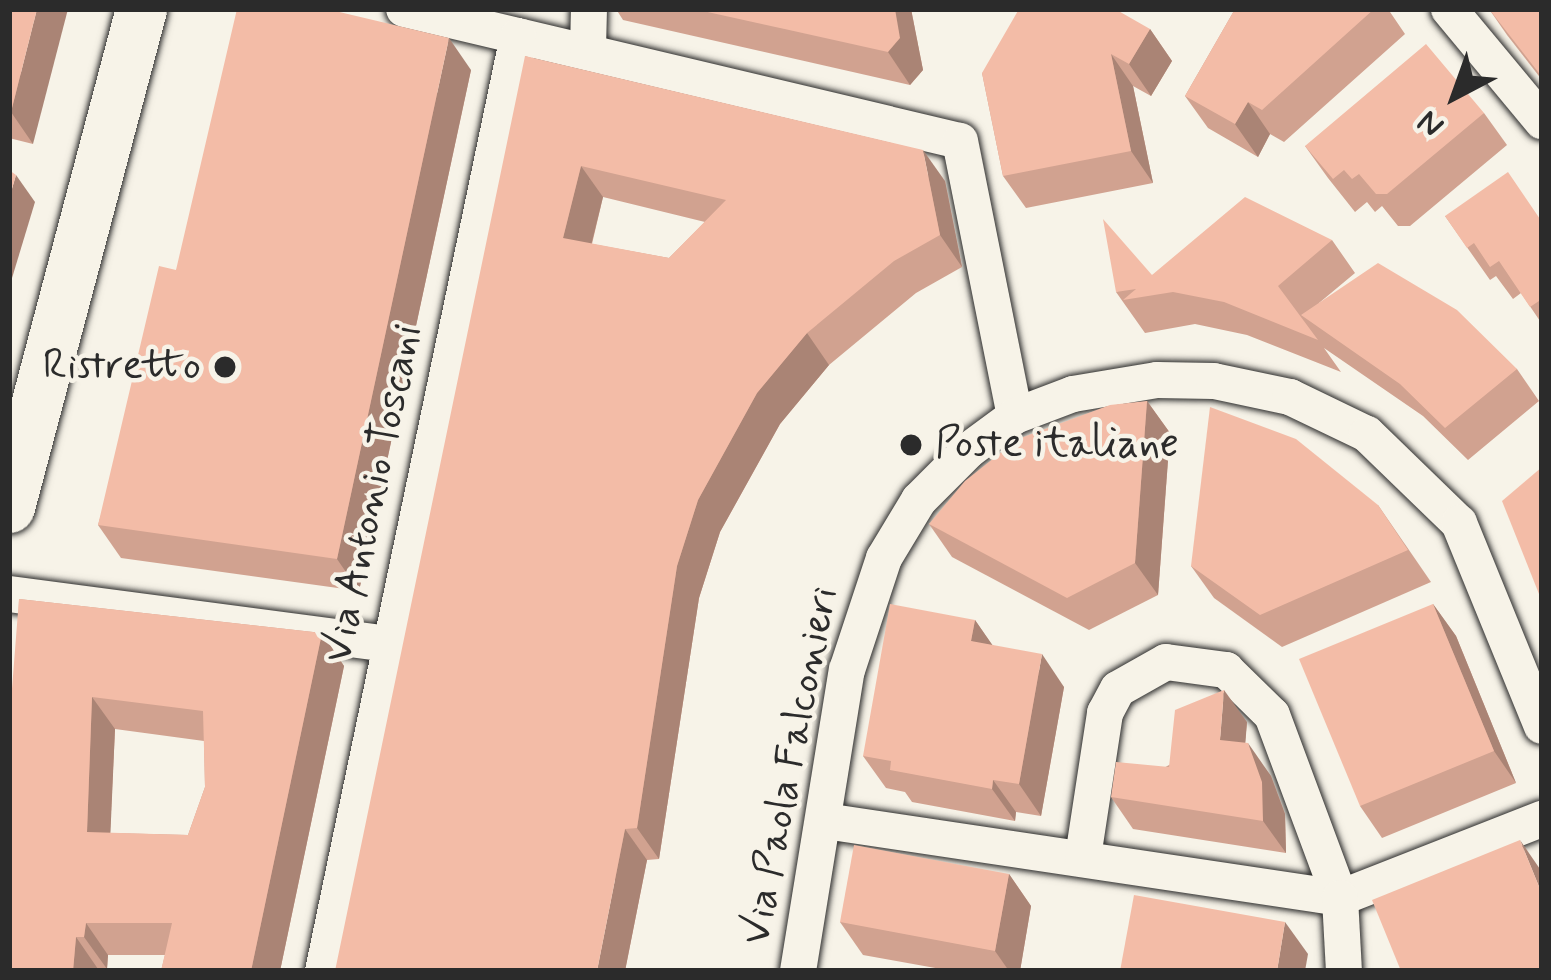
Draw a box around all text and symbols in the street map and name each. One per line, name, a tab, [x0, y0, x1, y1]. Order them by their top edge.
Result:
north arrow	[1395, 36, 1515, 156]
text: N	[1409, 99, 1454, 147]
street label: Via Antonio Toscani	[314, 320, 434, 668]
place label: Ristretto	[43, 342, 201, 392]
marker: Ristretto	[212, 354, 238, 380]
place label: Poste italiane	[935, 420, 1174, 470]
marker: Poste italiane	[898, 432, 924, 458]
street label: Via Paola Falconieri	[734, 593, 848, 939]

